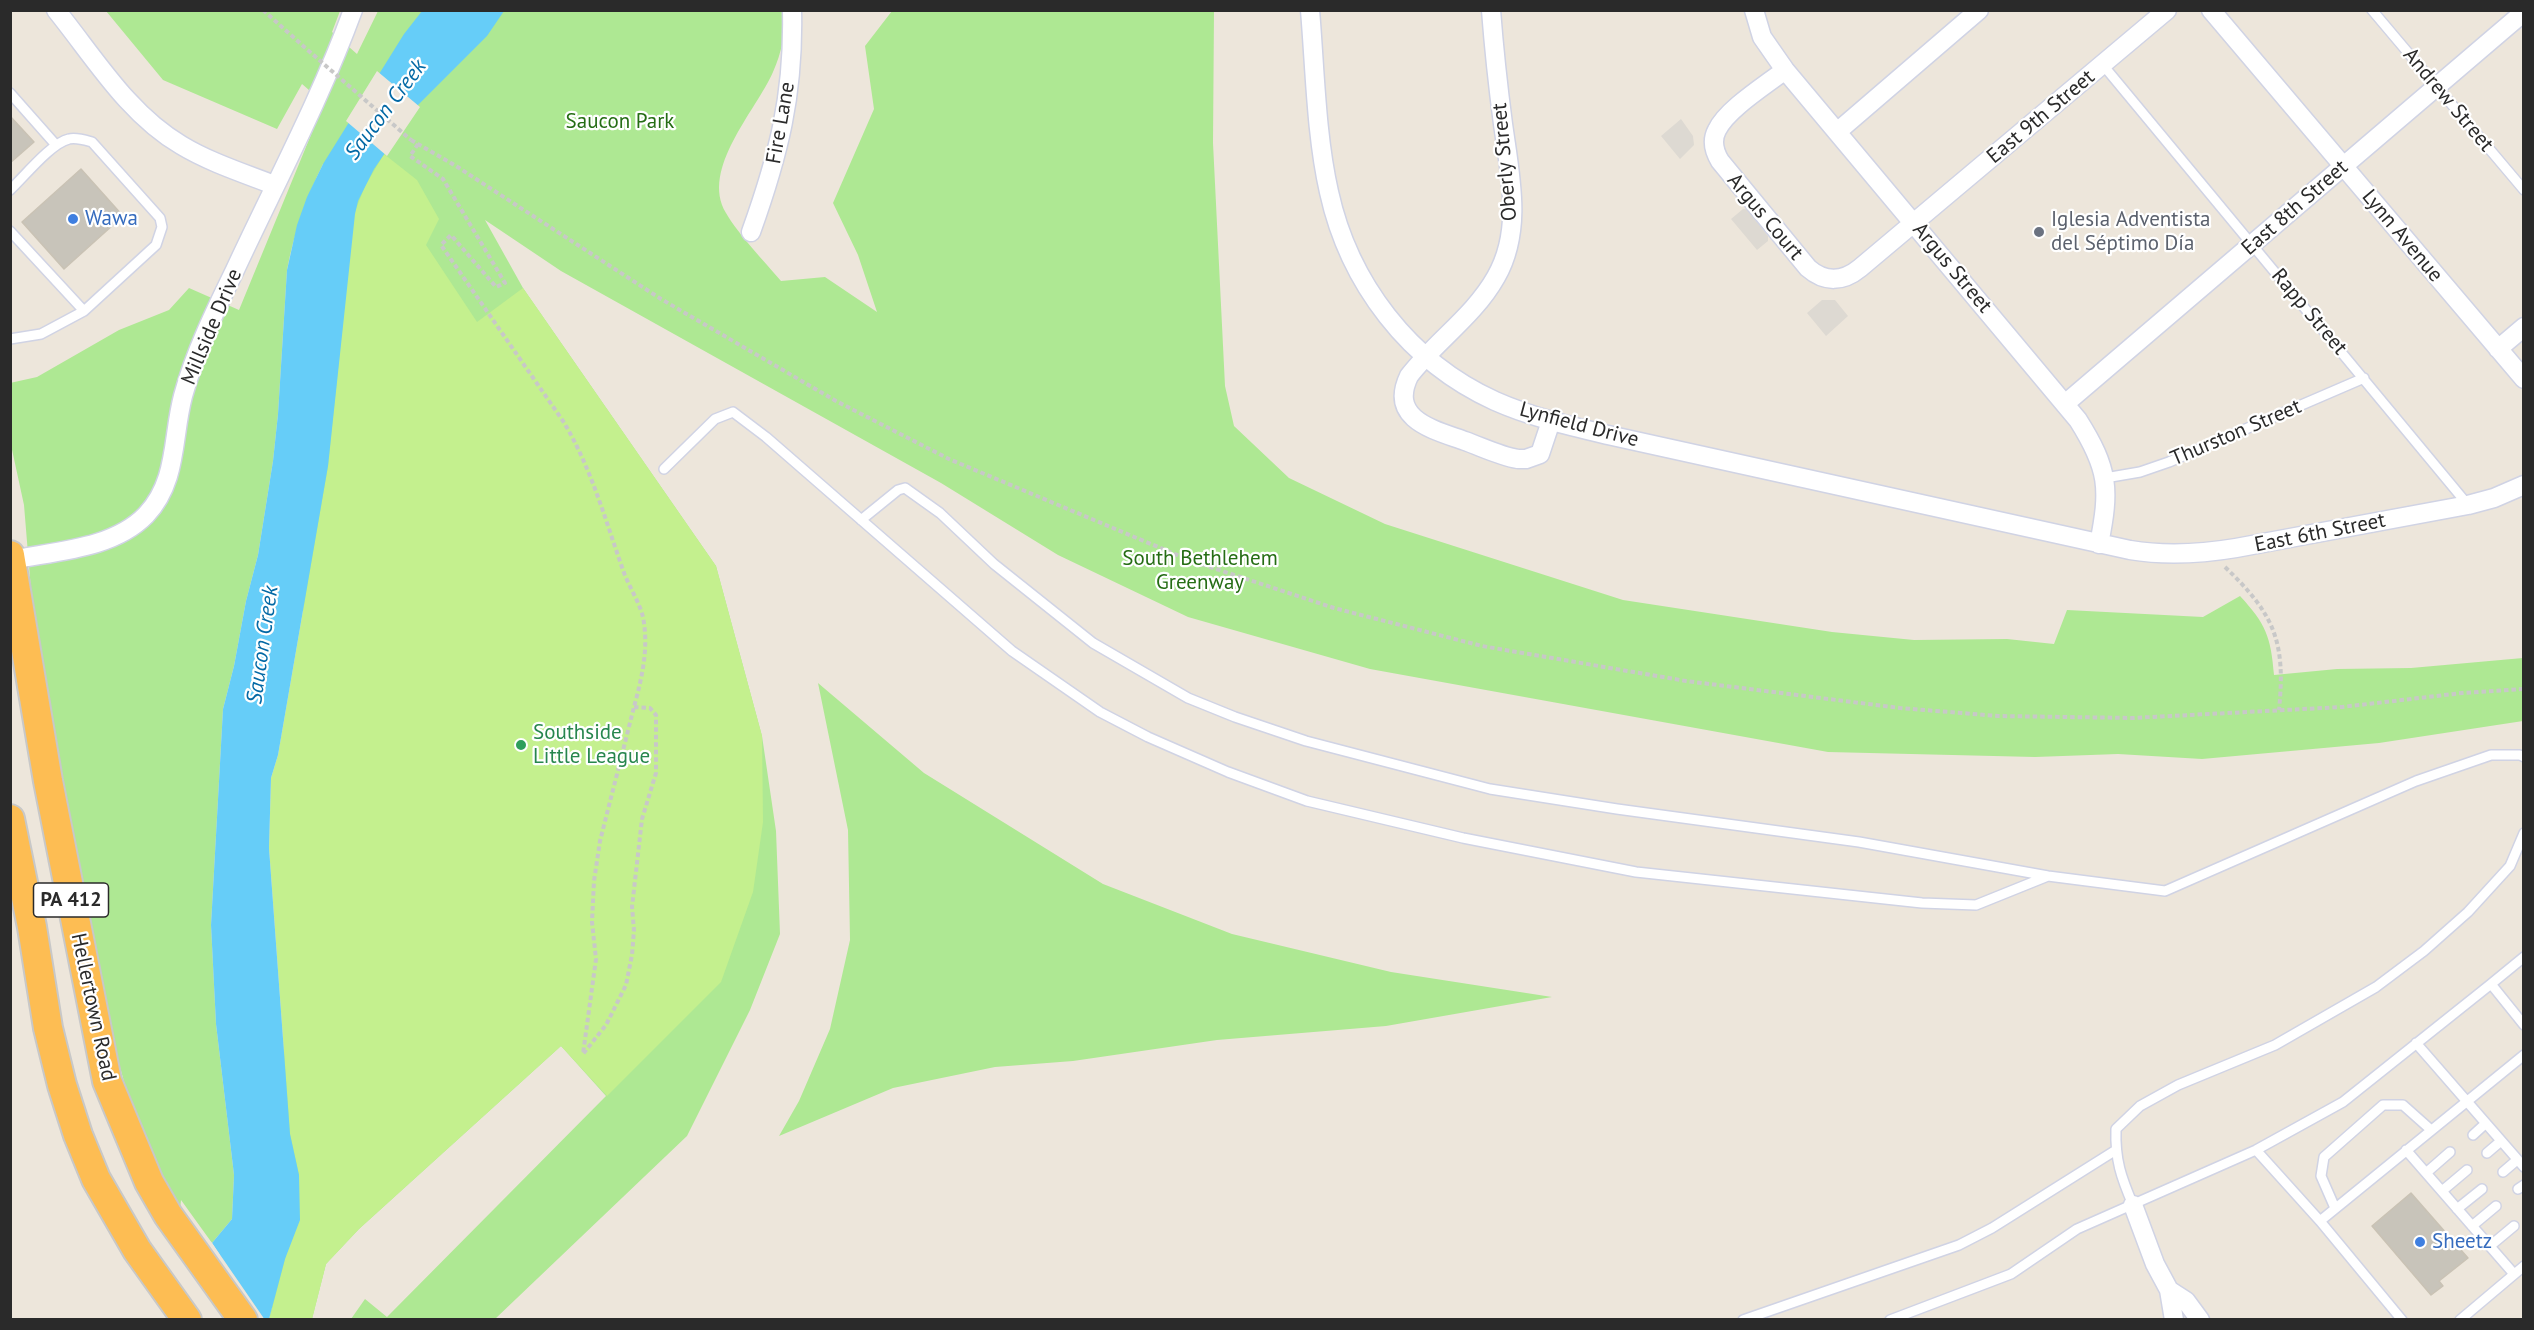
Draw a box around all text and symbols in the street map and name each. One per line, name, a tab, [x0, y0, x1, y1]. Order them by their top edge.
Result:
street label: Andrew Street	[2397, 43, 2499, 157]
water label: Saucon Creek	[340, 55, 432, 165]
street label: East 9th Street	[1982, 65, 2100, 169]
street label: Fire Lane	[761, 80, 801, 166]
street label: Oberly Street	[1487, 102, 1523, 222]
park label: Saucon Park	[566, 109, 674, 135]
street label: East 8th Street	[2237, 155, 2353, 261]
street label: Argus Court	[1722, 169, 1808, 265]
street label: Lynn Avenue	[2356, 185, 2448, 287]
place label: Wawa	[85, 206, 138, 232]
place label: Iglesia Adventista del Séptimo Día	[2051, 207, 2210, 257]
marker: Wawa	[66, 212, 80, 226]
street label: Argus Street	[1907, 218, 1997, 318]
marker: Iglesia Adventista del Séptimo Día	[2032, 225, 2046, 239]
street label: Rapp Street	[2266, 264, 2352, 360]
street label: Millside Drive	[176, 265, 248, 389]
street label: Thurston Street	[2167, 394, 2305, 472]
street label: Lynfield Drive	[1517, 397, 1641, 453]
street label: East 6th Street	[2253, 508, 2387, 558]
park label: South Bethlehem Greenway	[1122, 546, 1278, 596]
water label: Saucon Creek	[242, 584, 284, 706]
place label: Southside Little League	[533, 720, 650, 770]
marker: Southside Little League	[514, 738, 528, 752]
road number: PA 412	[34, 883, 109, 917]
street label: Hellertown Road	[65, 931, 121, 1083]
place label: Sheetz	[2432, 1229, 2492, 1255]
marker: Sheetz	[2413, 1235, 2427, 1249]

